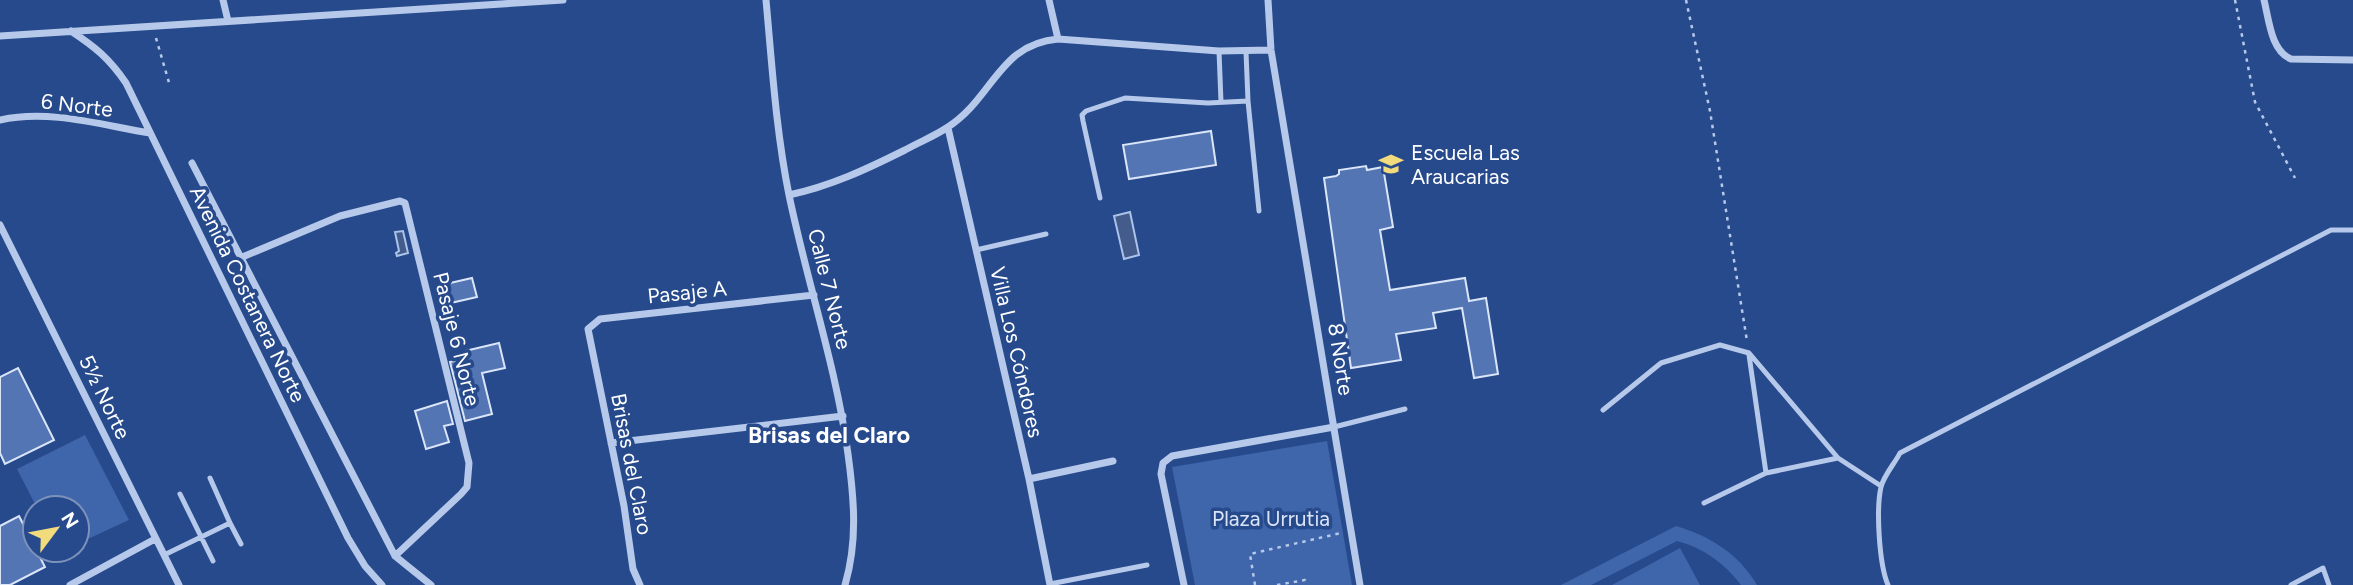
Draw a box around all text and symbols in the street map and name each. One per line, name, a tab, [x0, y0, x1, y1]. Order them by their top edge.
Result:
street label: 6 Norte	[40, 88, 114, 122]
place label: Escuela Las Araucarias	[1411, 140, 1520, 189]
school or university icon: Escuela Las Araucarias	[1377, 150, 1405, 178]
street label: Avenida Costanera Norte	[185, 182, 311, 406]
street label: Calle 7 Norte	[803, 226, 857, 352]
street label: Villa Los Cóndores	[985, 264, 1049, 440]
street label: Pasaje 6 Norte	[428, 269, 486, 409]
street label: Pasaje A	[646, 275, 728, 309]
street label: 8 Norte	[1323, 321, 1359, 397]
street label: 5½ Norte	[74, 351, 136, 443]
street label: Brisas del Claro	[606, 391, 658, 537]
district label: Brisas del Claro	[748, 421, 910, 449]
north arrow	[21, 494, 91, 564]
park label: Plaza Urrutia	[1212, 506, 1330, 531]
text: N	[56, 508, 84, 533]

